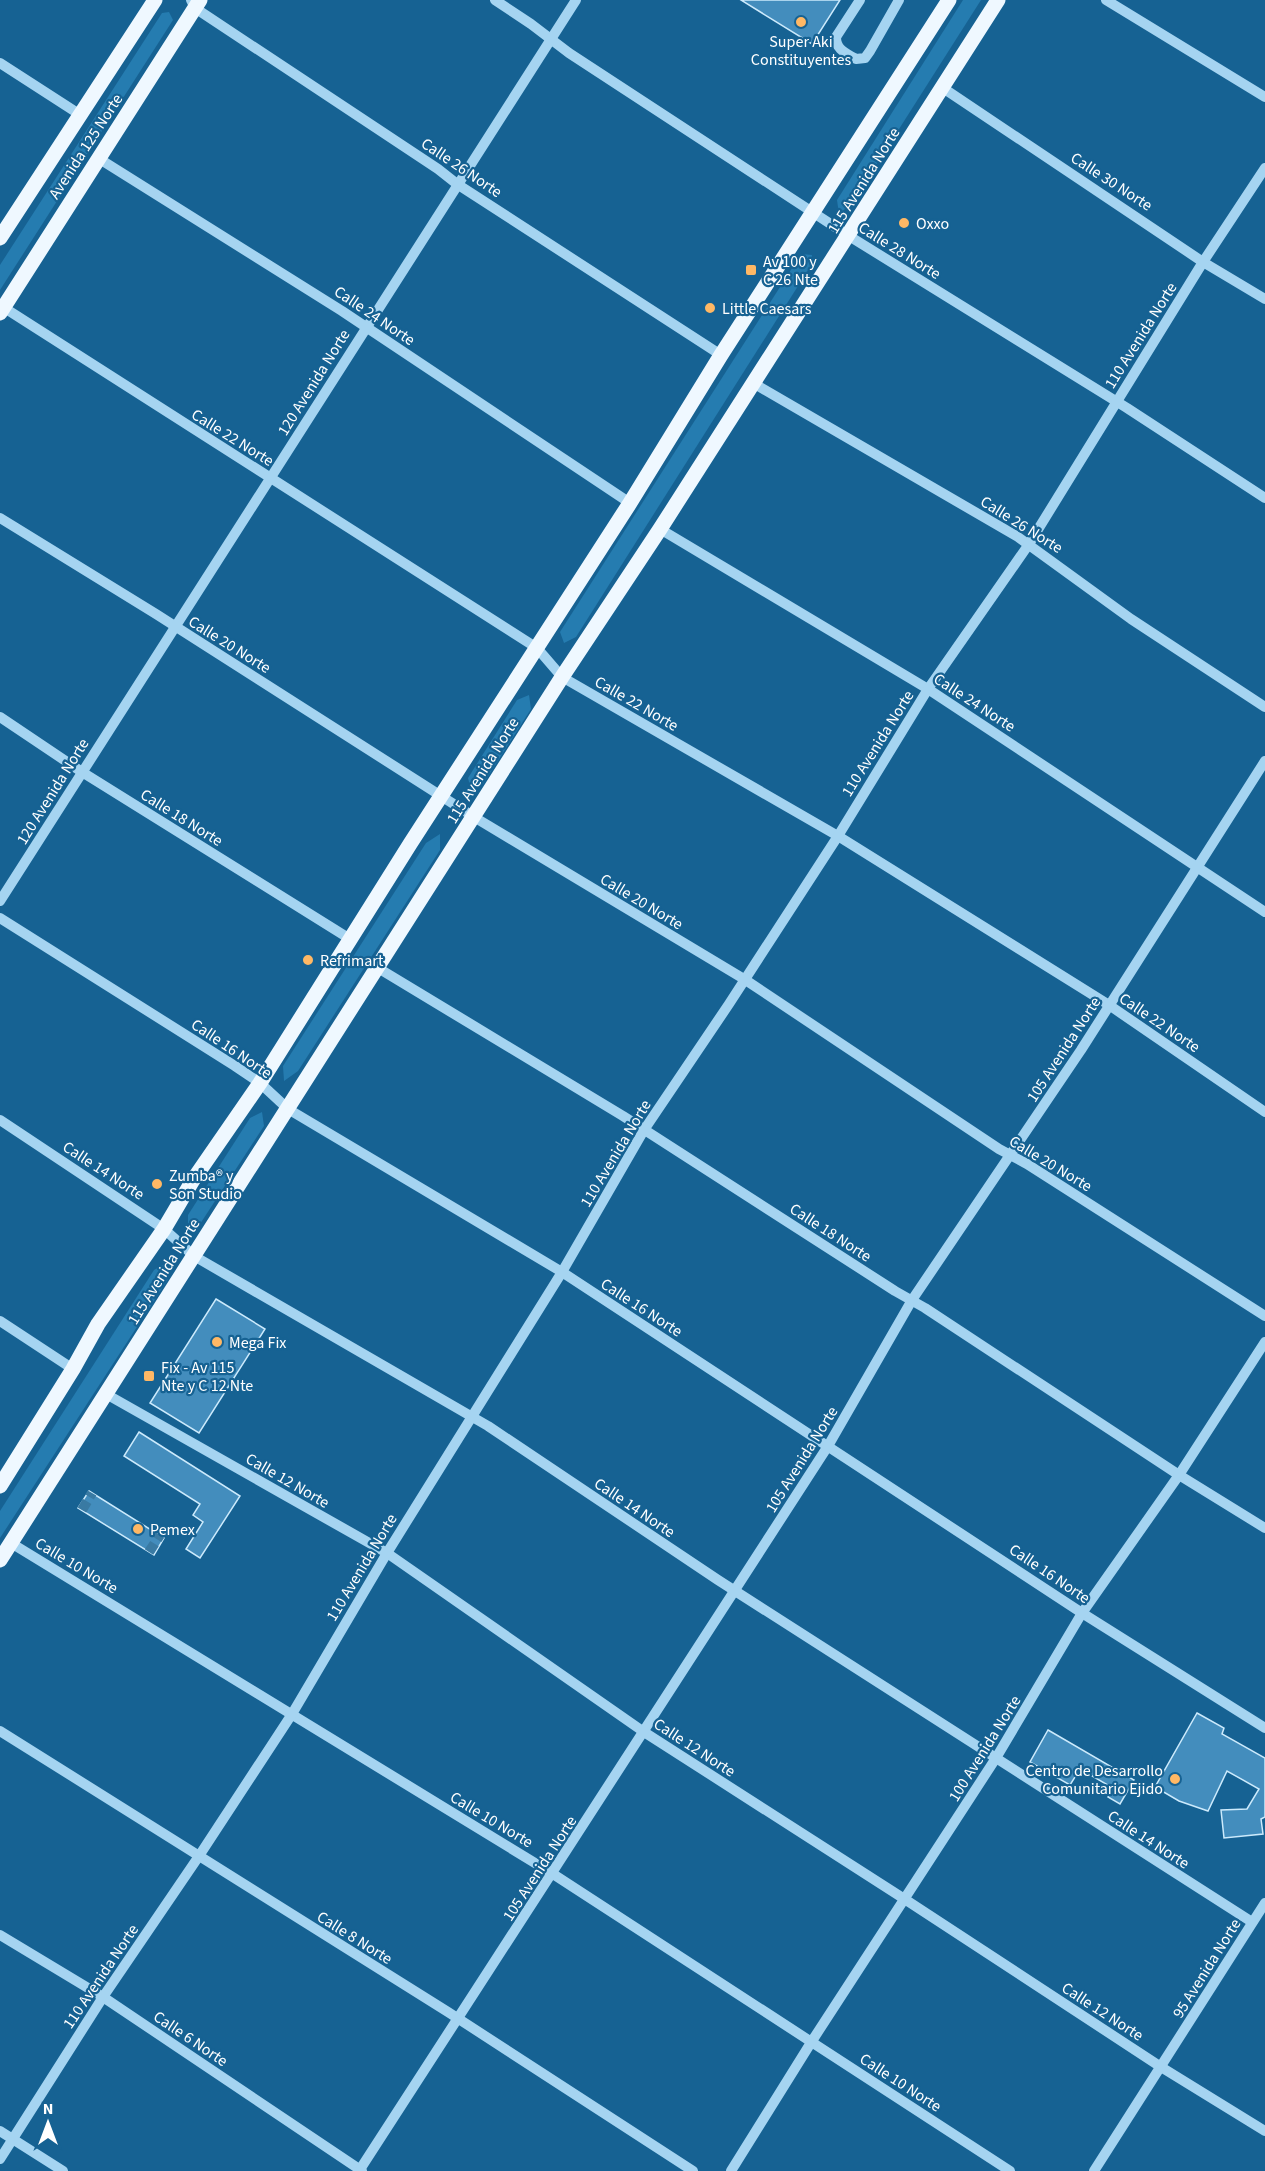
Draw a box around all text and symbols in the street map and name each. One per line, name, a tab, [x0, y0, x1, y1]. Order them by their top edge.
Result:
marker: Super Aki Constituyentes	[794, 15, 808, 29]
place label: Super Aki Constituyentes	[751, 31, 851, 71]
street label: Avenida 125 Norte	[44, 90, 128, 203]
street label: 115 Avenida Norte	[822, 123, 905, 238]
street label: Calle 26 Norte	[417, 133, 506, 203]
street label: Calle 30 Norte	[1066, 147, 1157, 217]
place label: Oxxo	[916, 213, 949, 235]
marker: Oxxo	[897, 216, 911, 230]
street label: Calle 28 Norte	[854, 217, 945, 285]
place label: Av 100 y C 26 Nte	[763, 251, 818, 291]
marker: Av 100 y C 26 Nte	[744, 263, 758, 277]
street label: 110 Avenida Norte	[1099, 278, 1182, 393]
street label: Calle 24 Norte	[330, 281, 419, 351]
place label: Little Caesars	[722, 298, 812, 320]
marker: Little Caesars	[703, 301, 717, 315]
street label: 120 Avenida Norte	[272, 325, 355, 440]
street label: Calle 22 Norte	[187, 404, 278, 472]
street label: Calle 26 Norte	[976, 491, 1067, 559]
street label: Calle 20 Norte	[184, 611, 275, 679]
street label: Calle 24 Norte	[929, 668, 1020, 738]
street label: Calle 22 Norte	[591, 671, 682, 737]
street label: 110 Avenida Norte	[836, 686, 919, 801]
street label: 115 Avenida Norte	[441, 713, 524, 828]
street label: 120 Avenida Norte	[11, 734, 94, 849]
street label: Calle 18 Norte	[136, 784, 227, 852]
street label: Calle 20 Norte	[596, 868, 687, 935]
place label: Refrimart	[320, 950, 384, 972]
marker: Refrimart	[301, 953, 315, 967]
street label: Calle 22 Norte	[1115, 988, 1204, 1058]
street label: 105 Avenida Norte	[1022, 993, 1106, 1106]
street label: Calle 16 Norte	[187, 1014, 276, 1084]
street label: 110 Avenida Norte	[575, 1096, 657, 1211]
street label: Calle 20 Norte	[1005, 1130, 1096, 1197]
street label: Calle 14 Norte	[58, 1136, 149, 1206]
place label: Zumba® y Son Studio	[169, 1165, 242, 1205]
marker: Zumba® y Son Studio	[150, 1177, 164, 1191]
street label: Calle 18 Norte	[785, 1198, 876, 1268]
street label: 115 Avenida Norte	[122, 1214, 205, 1329]
street label: Calle 16 Norte	[596, 1273, 687, 1343]
place label: Mega Fix	[229, 1332, 286, 1354]
marker: Mega Fix	[210, 1335, 224, 1349]
place label: Fix - Av 115 Nte y C 12 Nte	[161, 1357, 253, 1397]
marker: Fix - Av 115 Nte y C 12 Nte	[142, 1369, 156, 1383]
street label: 105 Avenida Norte	[760, 1402, 843, 1517]
street label: Calle 12 Norte	[242, 1448, 333, 1514]
street label: Calle 14 Norte	[590, 1473, 679, 1543]
street label: 110 Avenida Norte	[321, 1510, 403, 1625]
place label: Pemex	[150, 1519, 195, 1541]
marker: Pemex	[131, 1522, 145, 1536]
street label: Calle 10 Norte	[31, 1532, 122, 1599]
street label: Calle 16 Norte	[1005, 1539, 1094, 1609]
street label: 100 Avenida Norte	[943, 1691, 1026, 1806]
street label: Calle 12 Norte	[649, 1713, 740, 1783]
place label: Centro de Desarrollo Comunitario Ejido	[1025, 1760, 1163, 1800]
marker: Centro de Desarrollo Comunitario Ejido	[1168, 1772, 1182, 1786]
street label: Calle 10 Norte	[446, 1786, 537, 1853]
street label: Calle 14 Norte	[1103, 1805, 1194, 1875]
street label: 105 Avenida Norte	[498, 1812, 582, 1925]
street label: Calle 8 Norte	[312, 1906, 397, 1970]
street label: 95 Avenida Norte	[1167, 1914, 1246, 2023]
street label: 110 Avenida Norte	[58, 1920, 144, 2033]
street label: Calle 12 Norte	[1057, 1977, 1148, 2047]
street label: Calle 6 Norte	[149, 2006, 232, 2072]
street label: Calle 10 Norte	[855, 2048, 946, 2118]
north arrow	[18, 2093, 78, 2153]
text: N	[43, 2098, 53, 2120]

